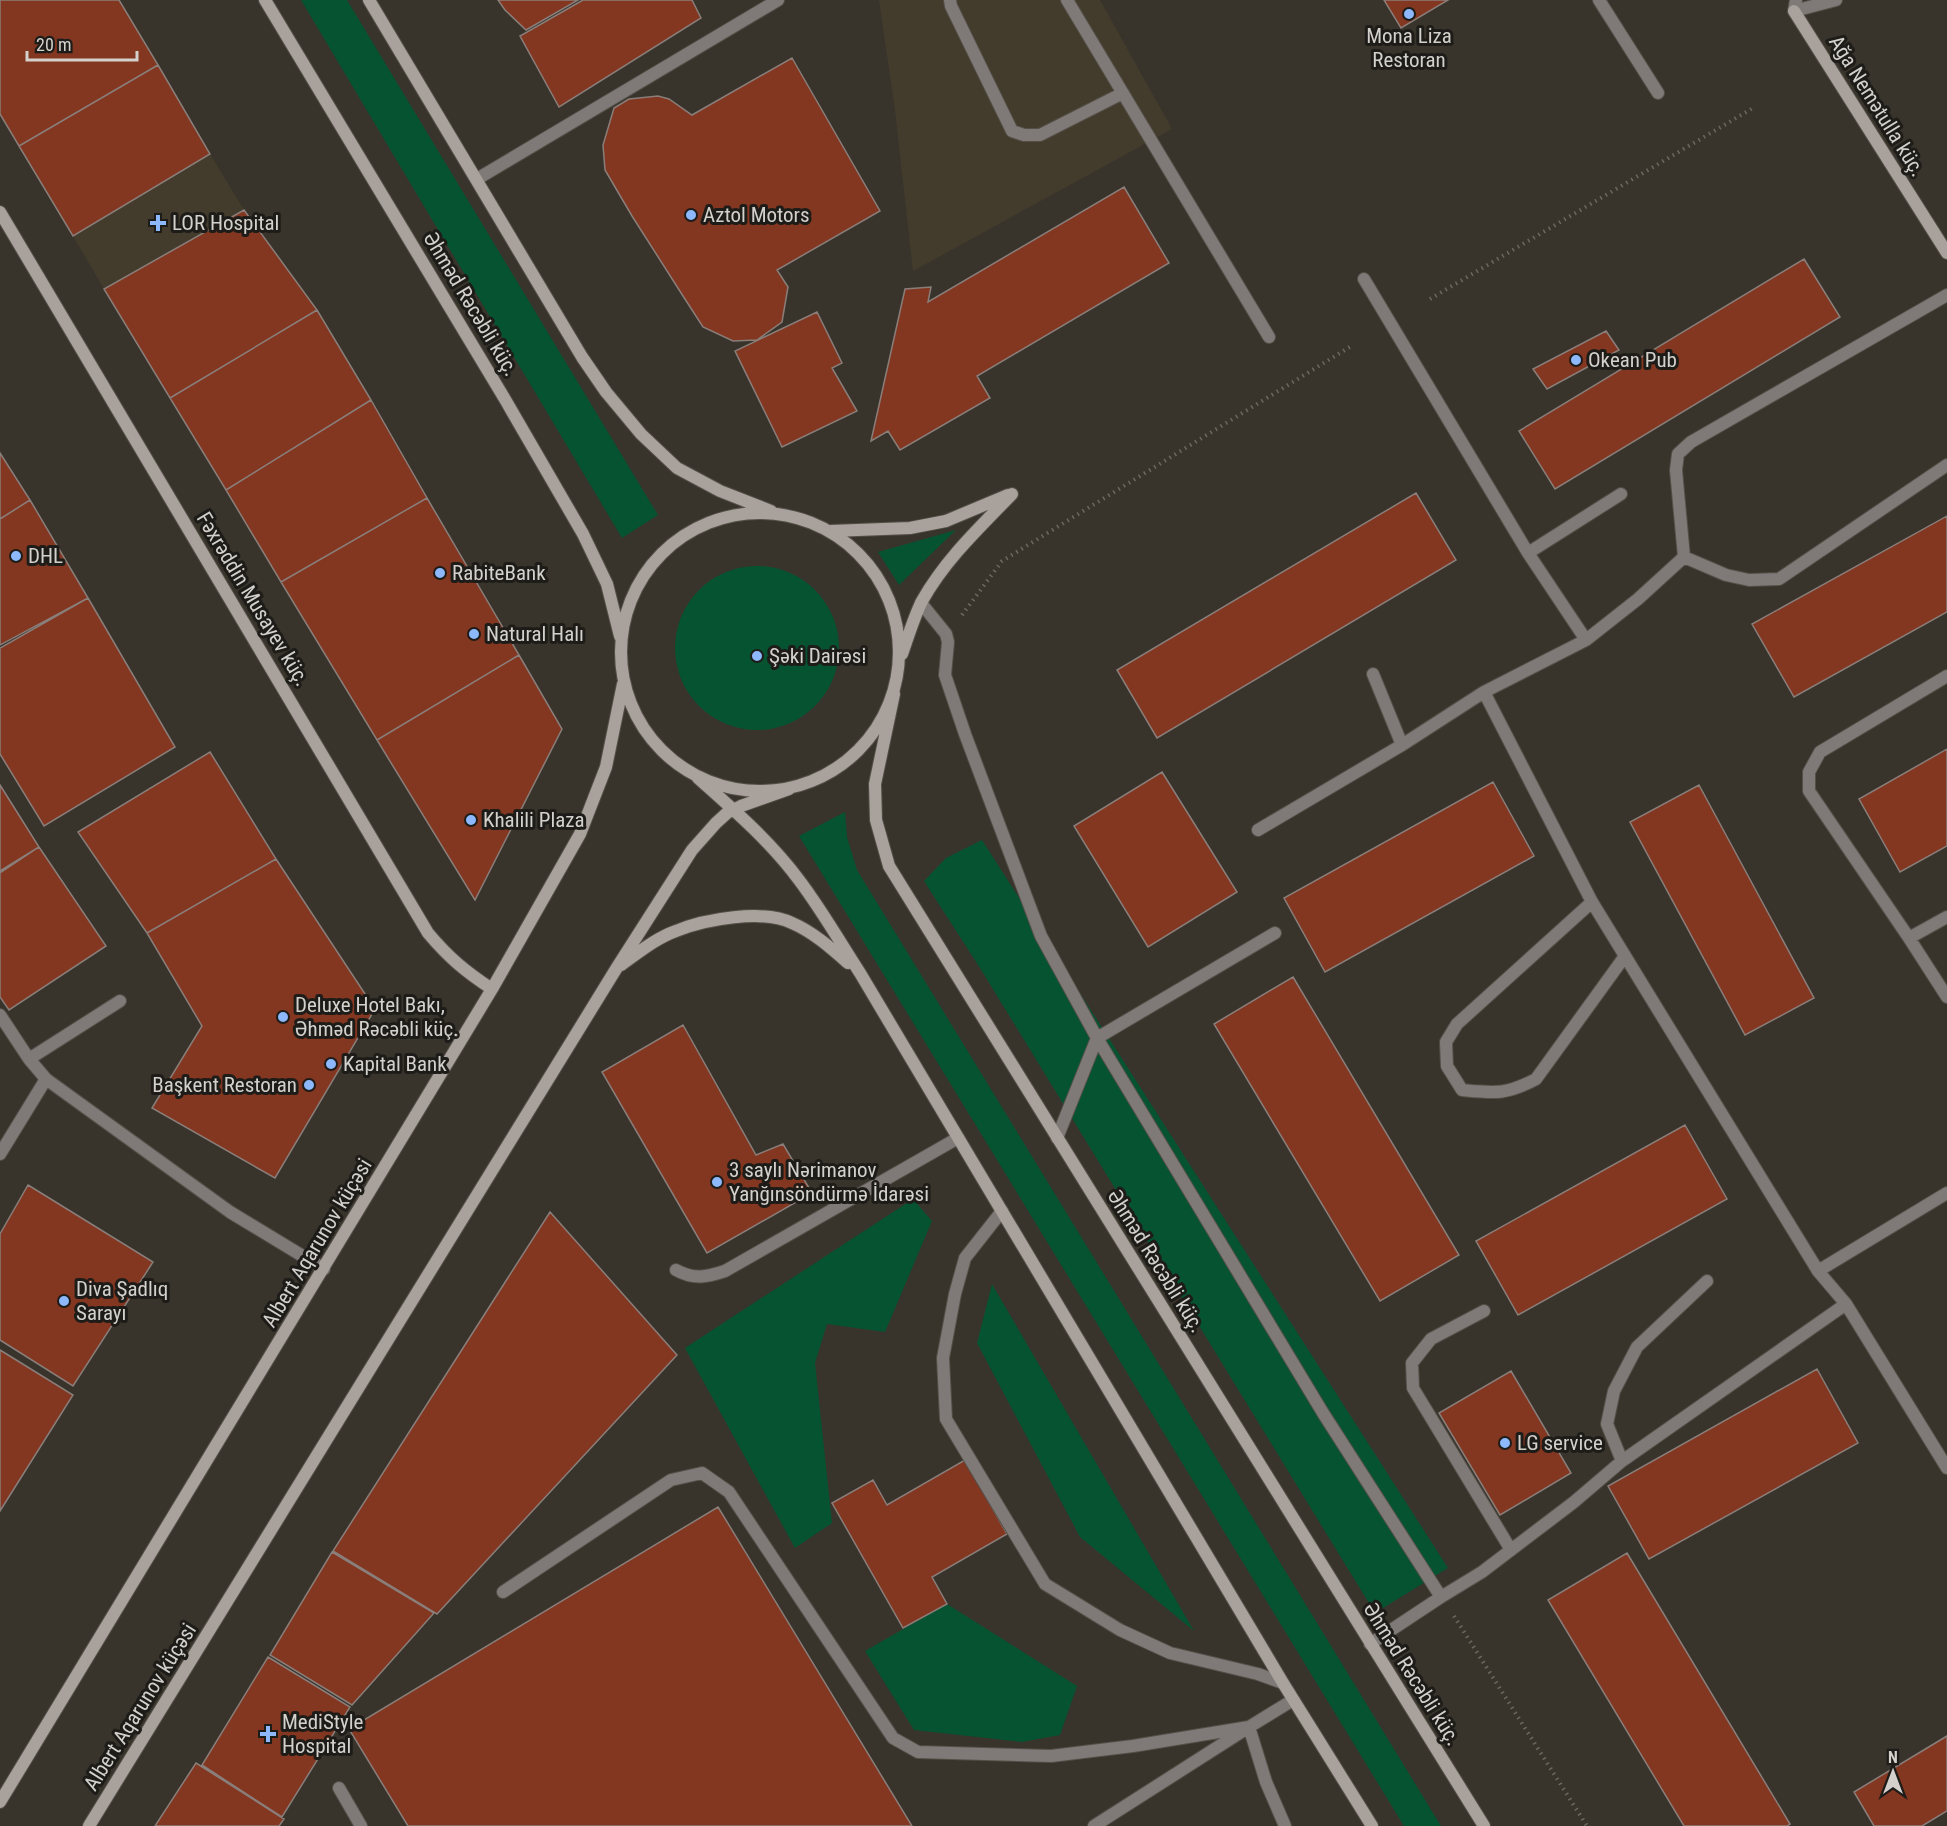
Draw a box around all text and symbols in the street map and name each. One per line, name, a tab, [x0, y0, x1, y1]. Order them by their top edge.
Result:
marker: Mona Liza Restoran	[1402, 7, 1416, 21]
scale bar	[27, 24, 136, 62]
place label: Mona Liza Restoran	[1366, 24, 1452, 72]
street label: Ağa Nemətulla küç.	[1824, 31, 1930, 181]
text: 20 m	[36, 34, 71, 55]
place label: Aztol Motors	[703, 203, 810, 227]
marker: Aztol Motors	[684, 208, 698, 222]
place label: LOR Hospital	[172, 211, 279, 235]
marker: LOR Hospital	[149, 214, 167, 232]
street label: Əhməd Rəcəbli küç.	[419, 228, 523, 380]
place label: Okean Pub	[1588, 348, 1677, 372]
marker: Okean Pub	[1569, 353, 1583, 367]
street label: Fəxrəddin Musayev küç.	[192, 508, 314, 690]
place label: DHL	[28, 544, 63, 568]
marker: DHL	[9, 549, 23, 563]
place label: RabiteBank	[452, 561, 546, 585]
marker: RabiteBank	[433, 566, 447, 580]
place label: Natural Halı	[486, 622, 584, 646]
marker: Natural Halı	[467, 627, 481, 641]
place label: Şəki Dairəsi	[769, 644, 866, 668]
marker: Şəki Dairəsi	[750, 649, 764, 663]
place label: Khalili Plaza	[483, 808, 585, 832]
marker: Khalili Plaza	[464, 813, 478, 827]
place label: Deluxe Hotel Bakı, Əhməd Rəcəbli küç.	[295, 993, 459, 1041]
marker: Deluxe Hotel Bakı, Əhməd Rəcəbli küç.	[276, 1010, 290, 1024]
place label: Kapital Bank	[343, 1052, 447, 1076]
marker: Kapital Bank	[324, 1057, 338, 1071]
place label: Başkent Restoran	[152, 1073, 297, 1097]
marker: Başkent Restoran	[302, 1078, 316, 1092]
street label: Albert Aqarunov küçəsi	[257, 1154, 377, 1332]
place label: 3 saylı Nərimanov Yanğınsöndürmə İdarəsi	[729, 1158, 929, 1206]
marker: 3 saylı Nərimanov Yanğınsöndürmə İdarəsi	[710, 1175, 724, 1189]
street label: Əhməd Rəcəbli küç.	[1102, 1185, 1210, 1337]
place label: Diva Şadlıq Sarayı	[76, 1277, 168, 1325]
marker: Diva Şadlıq Sarayı	[57, 1294, 71, 1308]
place label: LG service	[1517, 1431, 1603, 1455]
marker: LG service	[1498, 1436, 1512, 1450]
street label: Əhməd Rəcəbli küç.	[1358, 1598, 1466, 1750]
street label: Albert Aqarunov küçəsi	[79, 1619, 201, 1795]
place label: MediStyle Hospital	[282, 1710, 364, 1758]
marker: MediStyle Hospital	[259, 1725, 277, 1743]
north arrow	[1863, 1742, 1923, 1802]
text: N	[1888, 1748, 1898, 1767]

